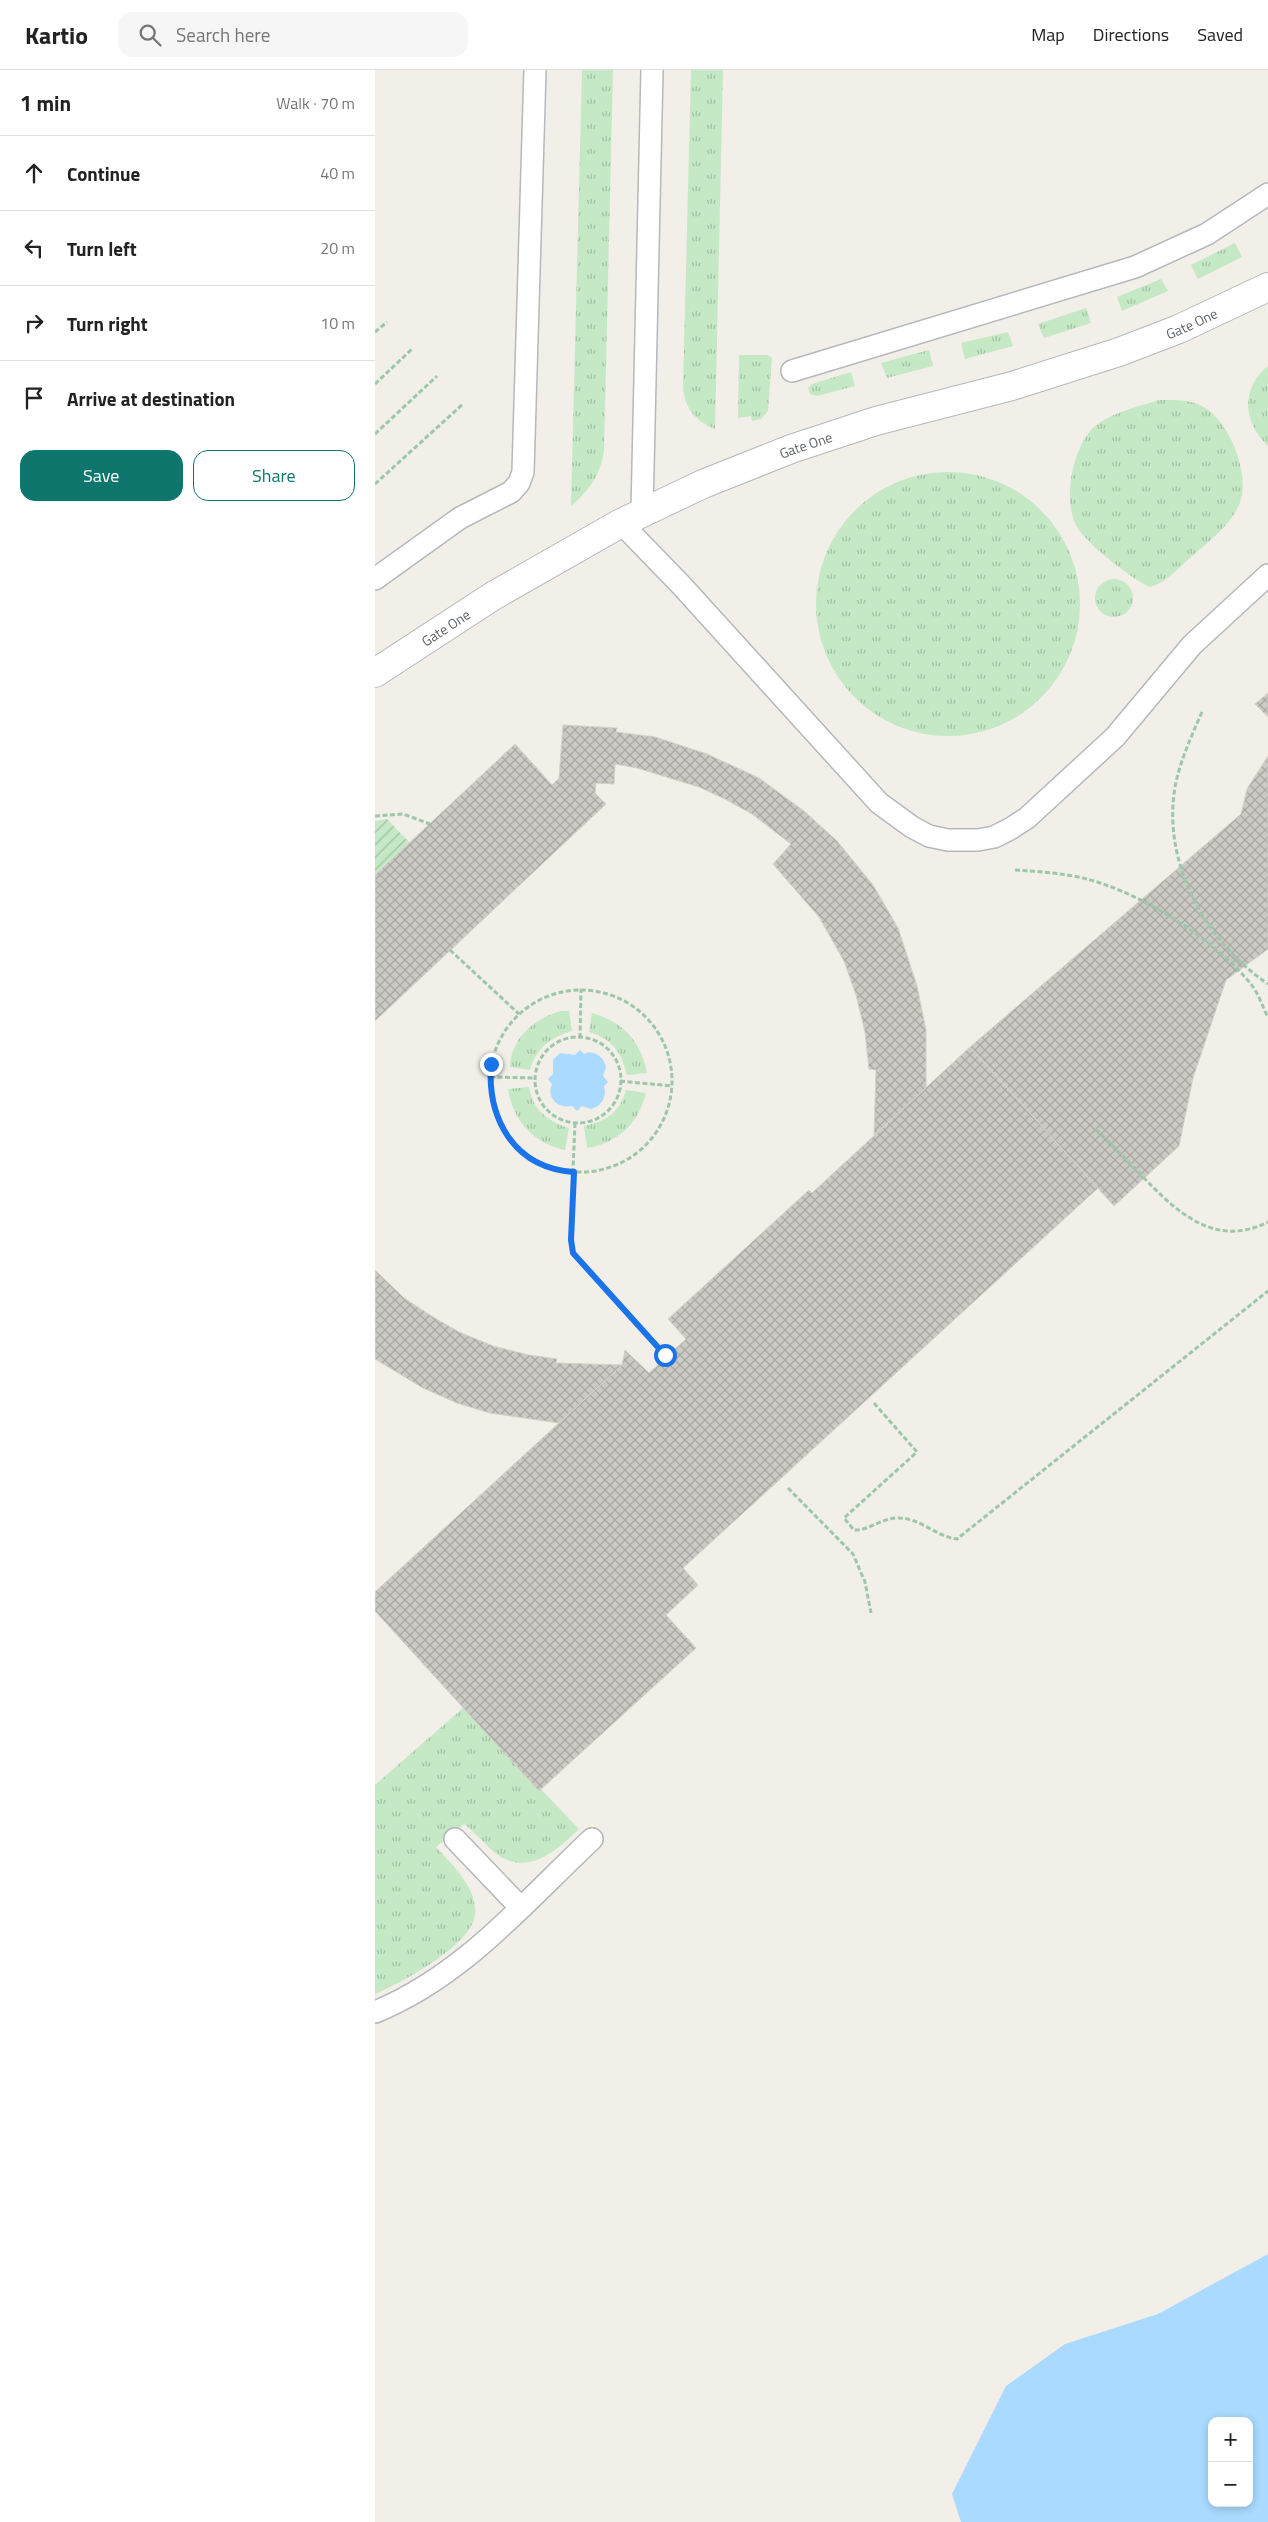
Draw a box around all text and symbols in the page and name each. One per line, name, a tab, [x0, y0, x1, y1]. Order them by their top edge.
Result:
search box	[118, 12, 468, 57]
text: Kartio	[25, 17, 88, 53]
text: Search here	[176, 20, 270, 49]
icon: search	[136, 21, 164, 49]
text: Map	[1031, 21, 1065, 48]
text: Directions	[1093, 21, 1169, 48]
text: Saved	[1197, 21, 1243, 48]
text: 1 min	[20, 87, 71, 119]
text: Walk · 70 m	[276, 91, 355, 115]
icon: ahead	[20, 159, 48, 187]
text: Continue	[67, 159, 140, 188]
text: 40 m	[320, 161, 355, 185]
icon: left	[20, 234, 48, 262]
text: Turn left	[67, 234, 137, 263]
text: 20 m	[320, 236, 355, 260]
street label: Gate One	[1163, 302, 1221, 344]
icon: right	[20, 309, 48, 337]
text: Turn right	[67, 309, 148, 338]
text: 10 m	[320, 311, 355, 335]
icon: arrive	[20, 384, 48, 412]
text: Arrive at destination	[67, 384, 235, 413]
street label: Gate One	[776, 426, 835, 463]
button: Save	[20, 450, 183, 501]
button: Share	[193, 450, 355, 501]
street label: Gate One	[417, 603, 474, 651]
route end	[480, 1053, 503, 1076]
route start	[654, 1344, 677, 1367]
map controls	[1208, 2417, 1253, 2507]
button: +	[1208, 2417, 1253, 2462]
button: −	[1208, 2462, 1253, 2507]

